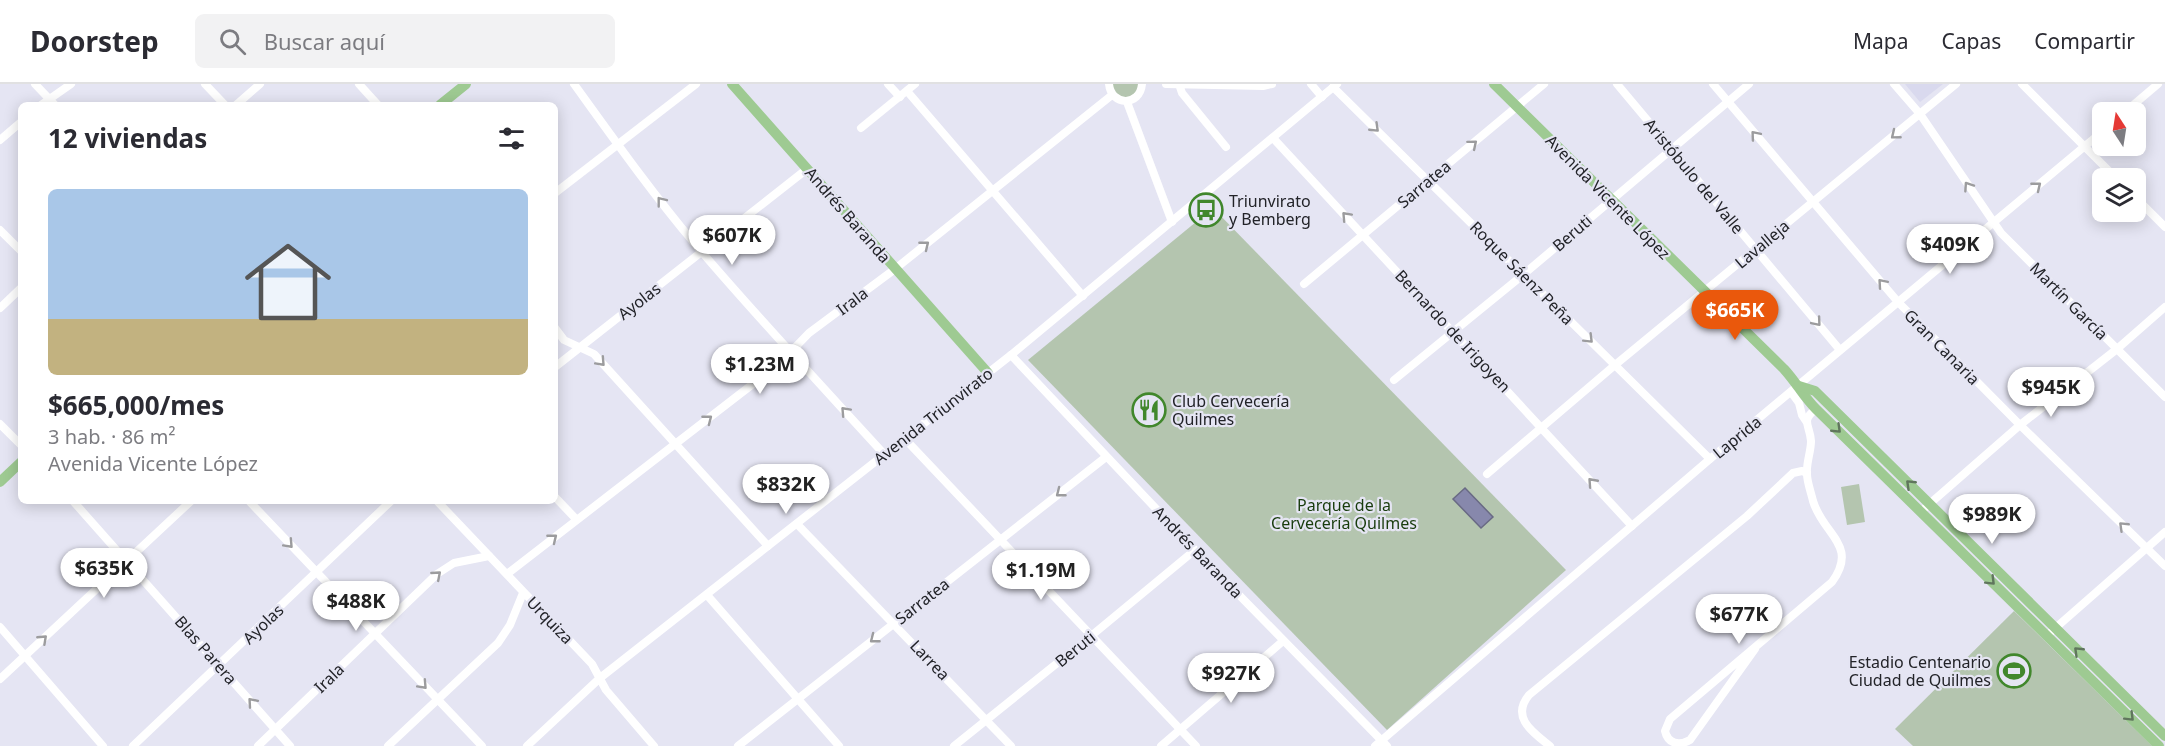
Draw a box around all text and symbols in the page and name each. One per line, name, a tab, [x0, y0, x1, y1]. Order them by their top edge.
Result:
search box	[195, 14, 615, 68]
text: Doorstep	[30, 22, 159, 60]
icon: search	[216, 25, 249, 58]
text: Buscar aquí	[264, 26, 385, 56]
text: Mapa	[1853, 27, 1909, 55]
text: Capas	[1942, 27, 2001, 55]
text: Compartir	[2034, 27, 2135, 55]
north arrow	[2092, 102, 2146, 156]
map controls	[2092, 102, 2146, 222]
street label: Aristóbulo del Valle	[1639, 114, 1749, 238]
text: 12 viviendas	[48, 120, 207, 156]
one-way arrow	[1368, 121, 1379, 132]
icon: filters	[495, 122, 528, 155]
one-way arrow	[1891, 128, 1902, 139]
street label: Avenida Vicente López	[1541, 130, 1675, 264]
one-way arrow	[1752, 131, 1763, 142]
one-way arrow	[1466, 140, 1477, 151]
street label: Sarratea	[1393, 155, 1455, 213]
street label: Andrés Baranda	[800, 162, 896, 268]
button: layers	[2092, 168, 2146, 222]
one-way arrow	[1964, 181, 1975, 192]
one-way arrow	[2030, 182, 2041, 193]
place label: Triunvirato y Bemberg	[1229, 190, 1311, 230]
bus stop icon: Triunvirato y Bemberg	[1188, 192, 1224, 228]
one-way arrow	[658, 197, 669, 208]
street label: Beruti	[1547, 210, 1597, 256]
one-way arrow	[1342, 212, 1353, 222]
pin: $607K	[690, 215, 774, 266]
street label: Lavalleja	[1730, 215, 1794, 273]
street label: Roque Sáenz Peña	[1465, 216, 1579, 330]
text: $607K	[702, 221, 762, 248]
pin: $409K	[1908, 224, 1992, 275]
icon: home	[234, 228, 342, 336]
text: $409K	[1920, 230, 1980, 257]
one-way arrow	[918, 241, 929, 252]
street label: Martín García	[2025, 257, 2113, 345]
street label: Bernardo de Irigoyen	[1390, 265, 1516, 397]
street label: Ayolas	[613, 277, 665, 325]
one-way arrow	[1878, 279, 1889, 290]
street label: Irala	[832, 282, 872, 320]
pin: $665K	[1693, 290, 1777, 341]
text: $665K	[1705, 296, 1765, 323]
street label: Gran Canaria	[1899, 304, 1985, 390]
one-way arrow	[1809, 315, 1820, 326]
one-way arrow	[1582, 332, 1592, 343]
pin: $1.23M	[711, 344, 809, 395]
text: $1.23M	[725, 350, 795, 377]
one-way arrow	[594, 354, 605, 365]
street label: Avenida Triunvirato	[869, 362, 997, 470]
pin: $945K	[2009, 367, 2093, 418]
text: $945K	[2021, 373, 2081, 400]
text: $665,000/mes	[48, 387, 224, 423]
place label: Club Cervecería Quilmes	[1172, 390, 1289, 430]
restaurant icon: Club Cervecería Quilmes	[1131, 392, 1167, 428]
one-way arrow	[841, 407, 852, 418]
street label: Laprida	[1708, 411, 1766, 463]
one-way arrow	[701, 416, 712, 427]
one-way arrow	[1830, 422, 1841, 433]
text: 3 hab. · 86 m²	[48, 423, 175, 450]
text: Avenida Vicente López	[48, 450, 258, 477]
pin: $832K	[744, 464, 828, 515]
text: $832K	[756, 470, 816, 497]
one-way arrow	[1588, 479, 1599, 489]
one-way arrow	[1906, 480, 1916, 491]
one-way arrow	[1056, 486, 1067, 497]
park label: Parque de la Cervecería Quilmes	[1271, 494, 1417, 534]
pin: $989K	[1950, 494, 2034, 545]
text: $989K	[1962, 500, 2022, 527]
street label: Andrés Baranda	[1148, 501, 1248, 603]
one-way arrow	[2120, 522, 2131, 533]
one-way arrow	[546, 534, 557, 545]
one-way arrow	[281, 537, 292, 548]
pin: $635K	[62, 548, 146, 599]
pin: $1.19M	[992, 550, 1090, 601]
text: $635K	[74, 554, 134, 581]
text: $1.19M	[1006, 556, 1076, 583]
one-way arrow	[430, 571, 441, 582]
street label: Sarratea	[890, 573, 954, 629]
one-way arrow	[1984, 573, 1995, 584]
pin: $488K	[314, 581, 398, 632]
text: $488K	[326, 587, 386, 614]
street label: Urquiza	[522, 591, 578, 649]
pin: $677K	[1697, 594, 1781, 645]
street label: Ayolas	[238, 599, 288, 649]
text: $677K	[1709, 600, 1769, 627]
street label: Blas Parera	[170, 611, 242, 689]
street label: Beruti	[1050, 626, 1100, 672]
one-way arrow	[869, 632, 880, 643]
one-way arrow	[36, 635, 46, 646]
street label: Larrea	[905, 635, 955, 685]
one-way arrow	[2074, 647, 2084, 658]
place label: Estadio Centenario Ciudad de Quilmes	[1849, 651, 1991, 691]
pin: $927K	[1189, 653, 1273, 704]
sports icon: Estadio Centenario Ciudad de Quilmes	[1996, 653, 2032, 689]
street label: Irala	[309, 658, 349, 698]
text: $927K	[1201, 659, 1261, 686]
one-way arrow	[416, 677, 427, 688]
one-way arrow	[248, 698, 259, 709]
one-way arrow	[2123, 710, 2134, 721]

